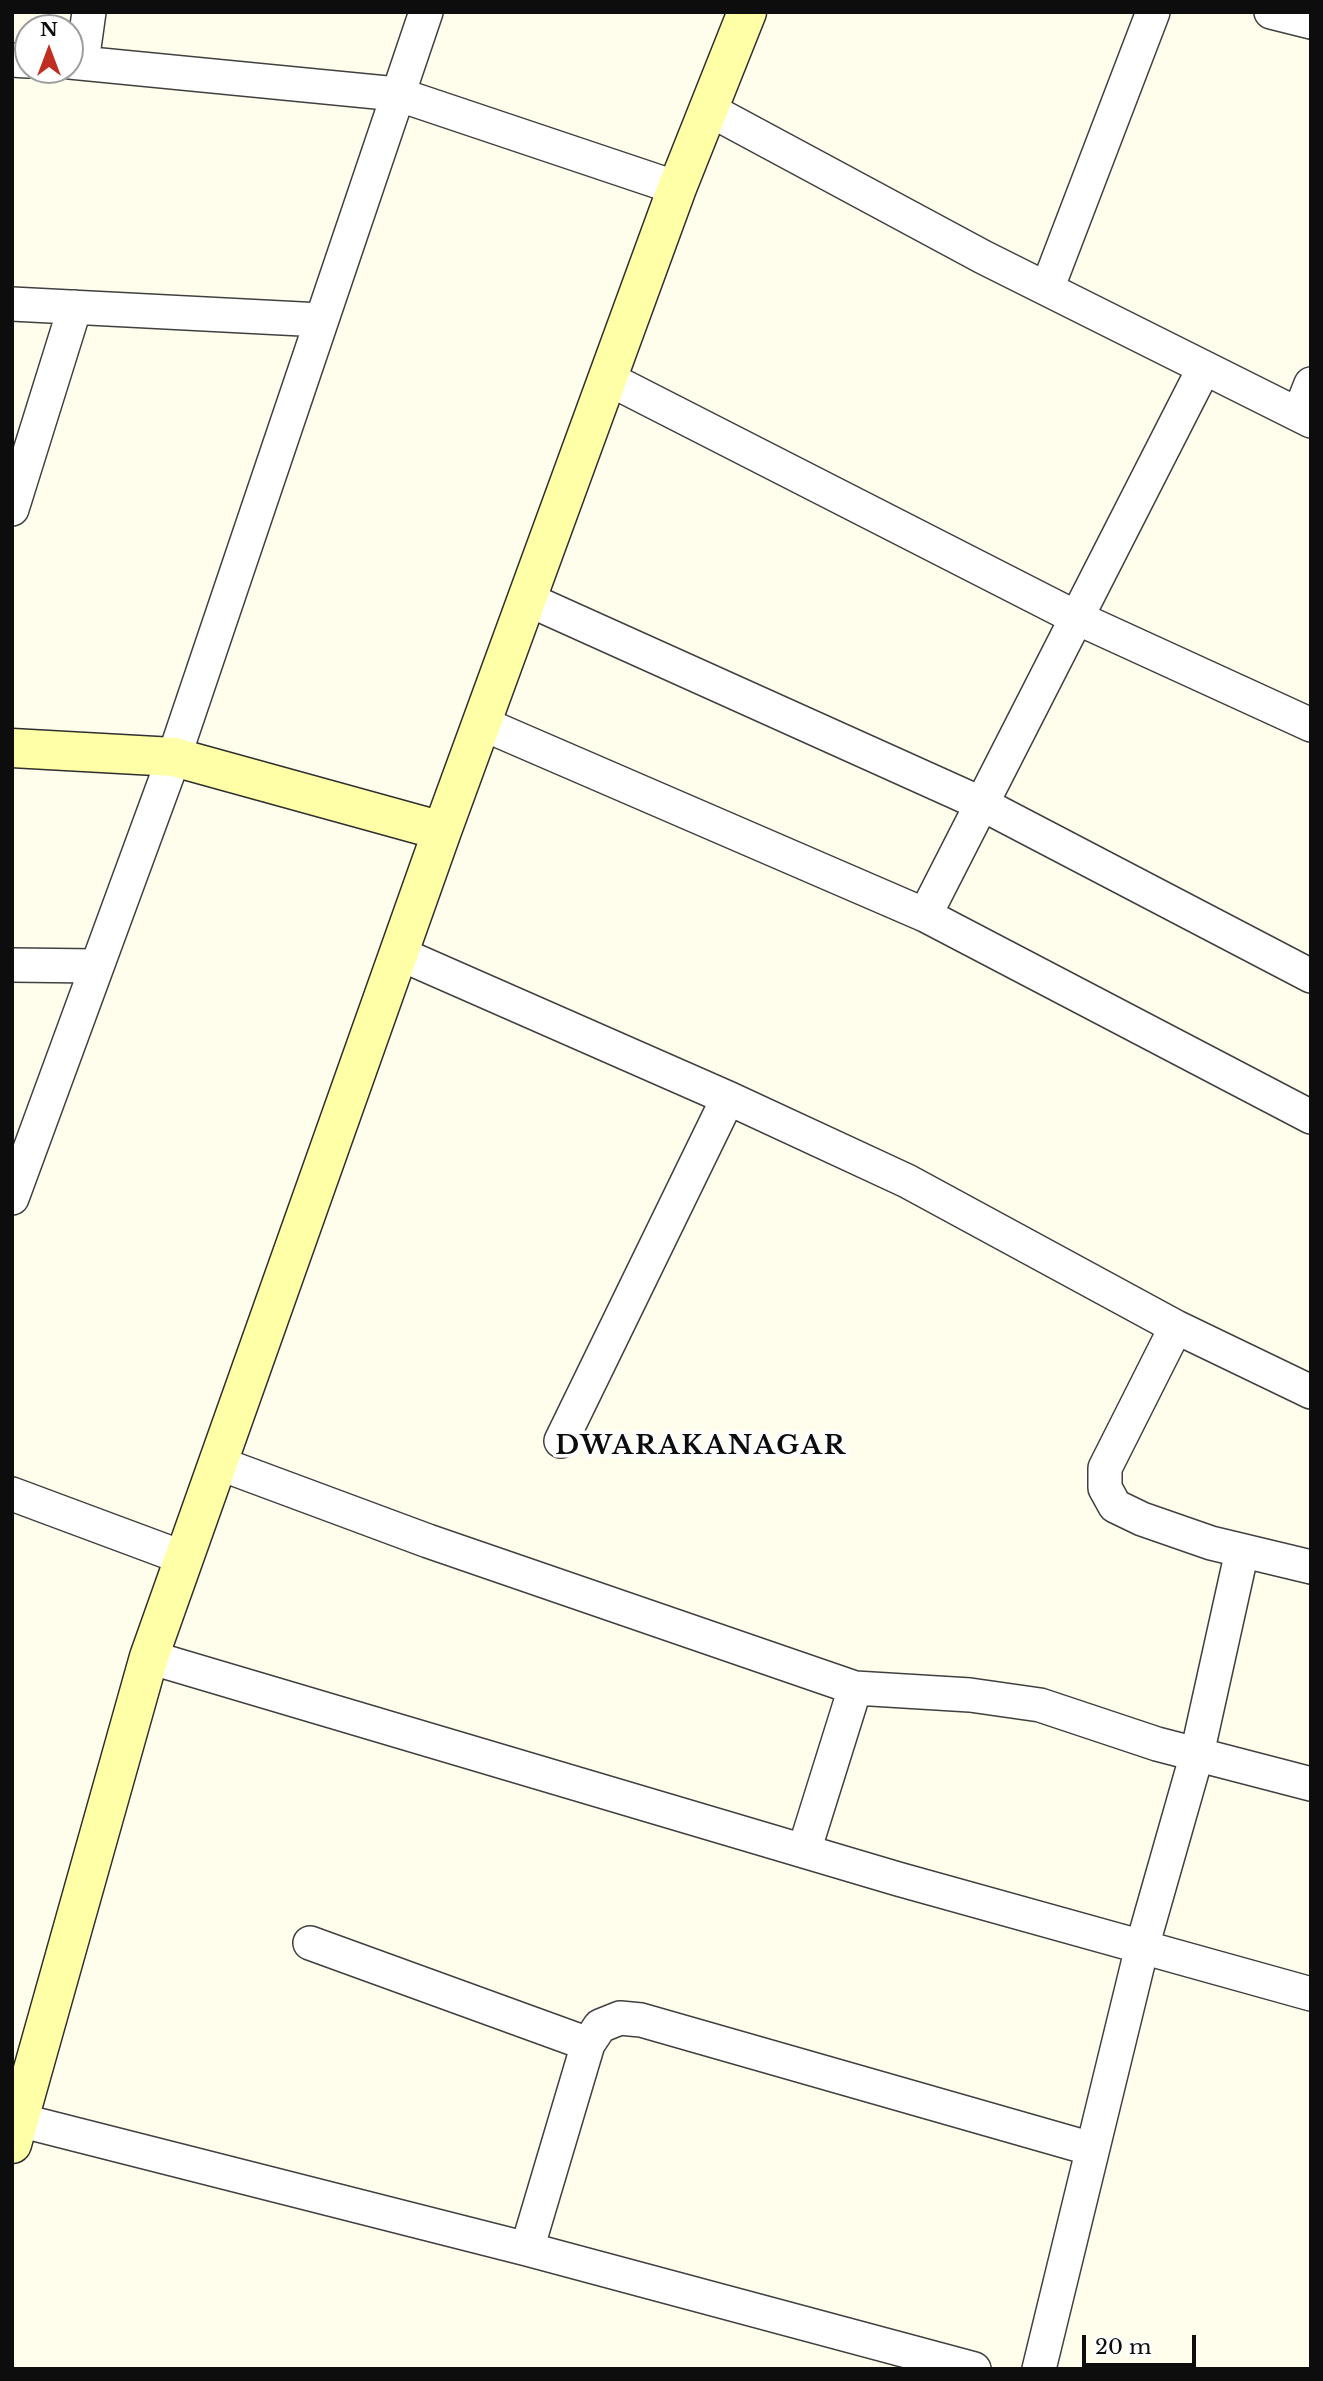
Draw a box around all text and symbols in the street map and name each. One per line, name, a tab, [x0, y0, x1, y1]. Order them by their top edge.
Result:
north arrow	[14, 14, 84, 84]
text: N	[40, 18, 58, 41]
district label: DWARAKANAGAR	[557, 1431, 845, 1463]
scale bar	[1085, 2322, 1199, 2366]
text: 20 m	[1095, 2334, 1152, 2360]

